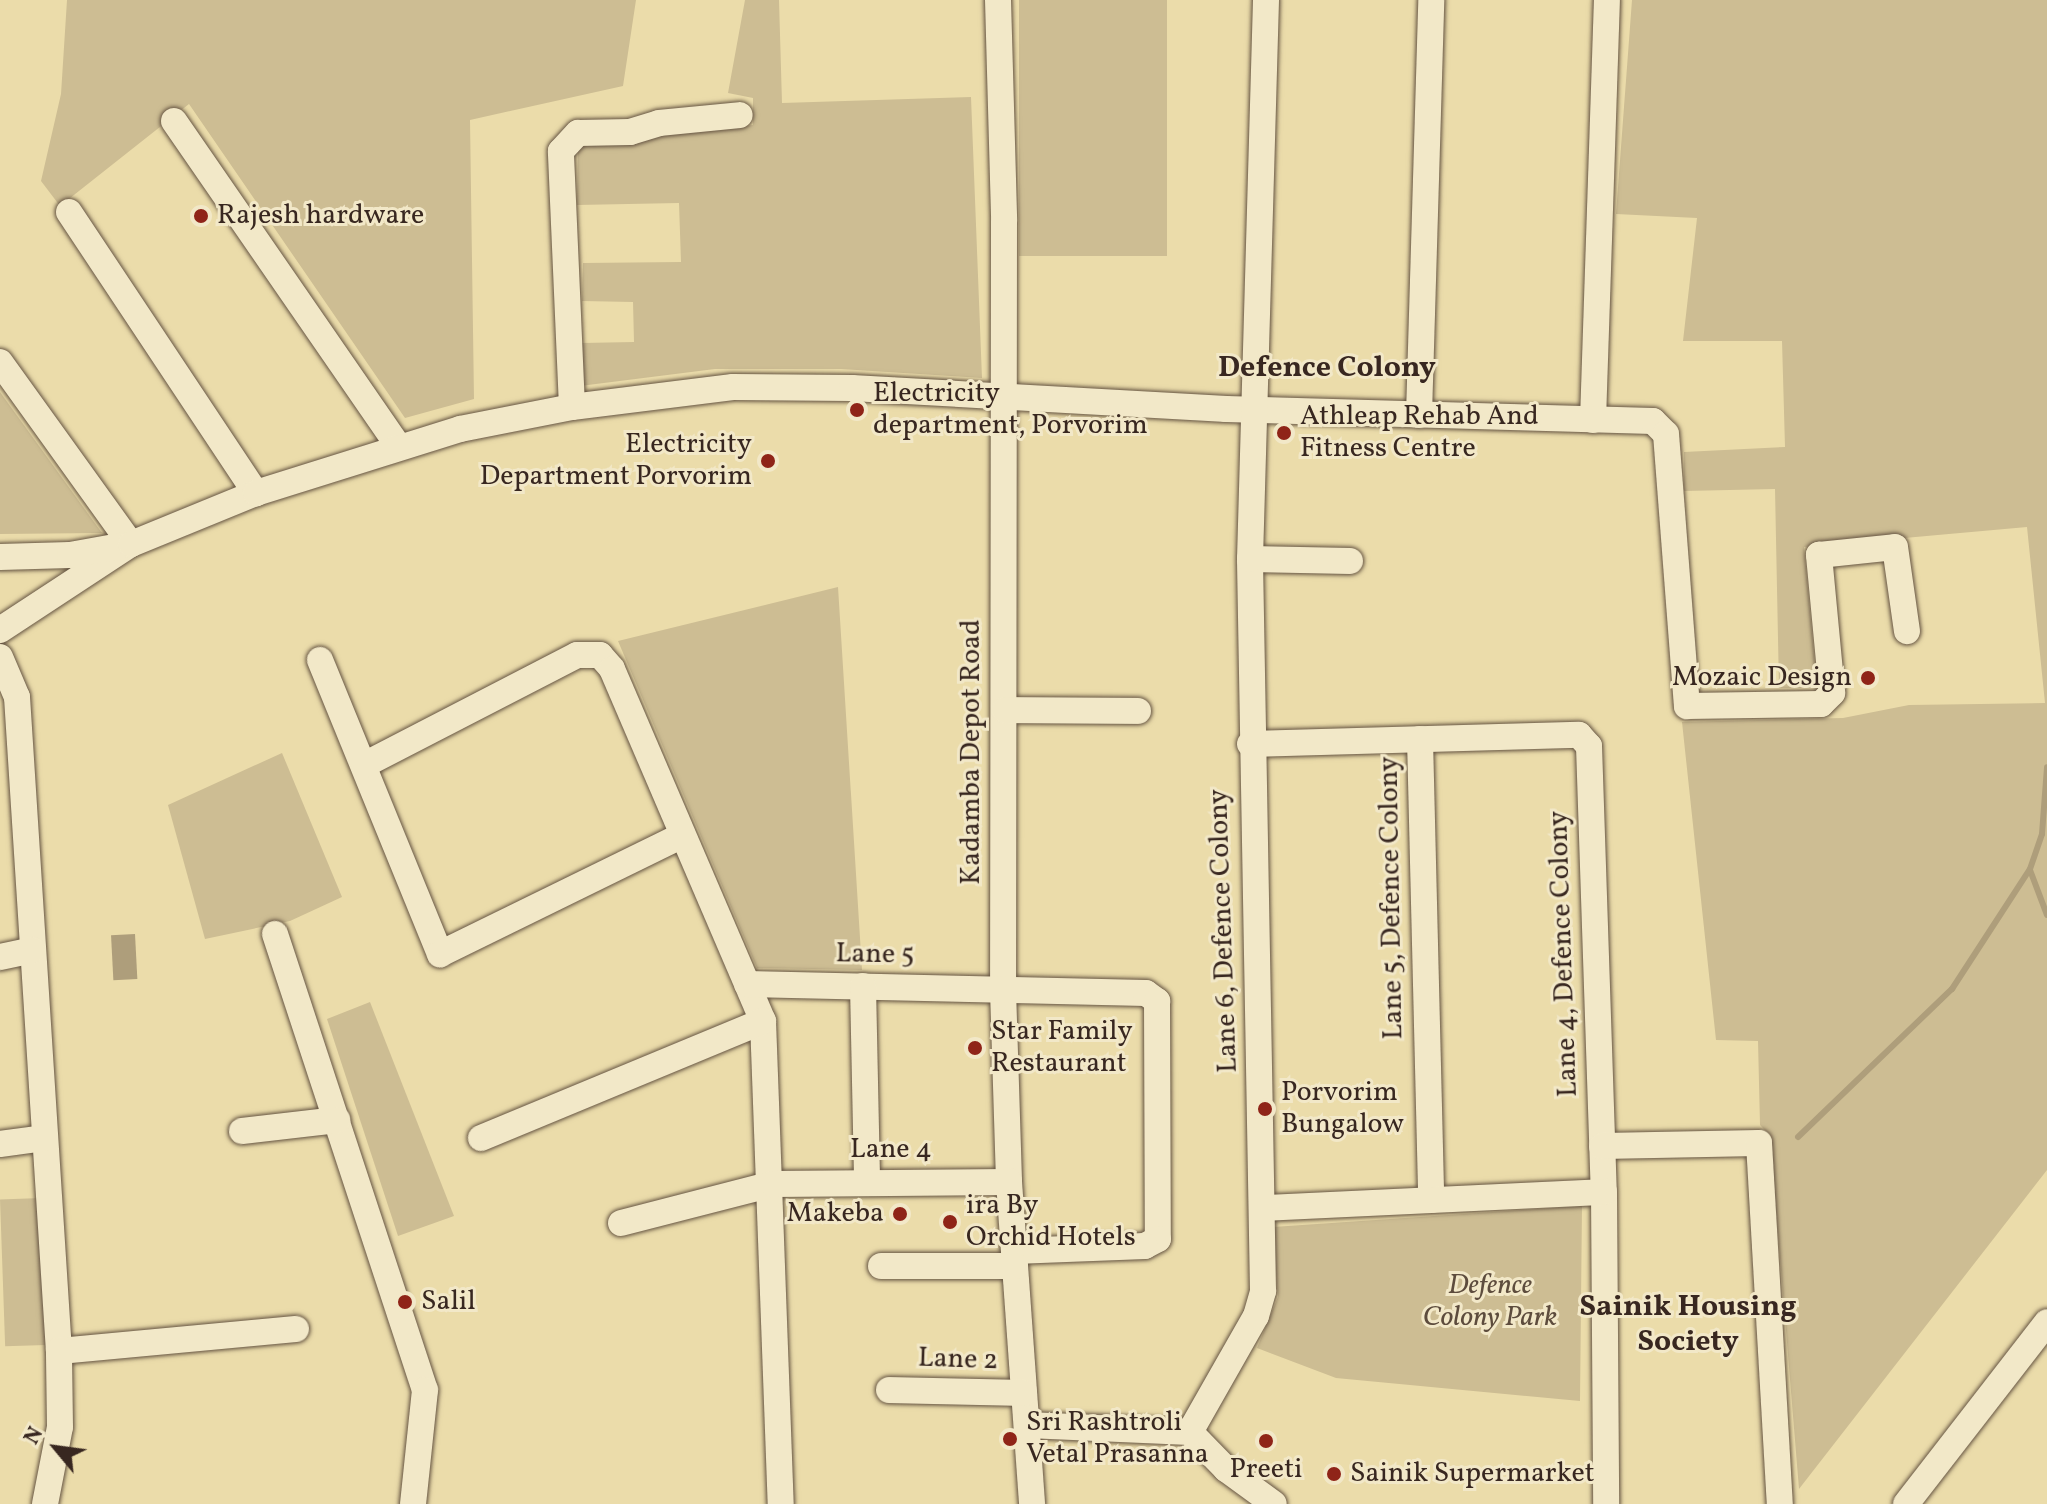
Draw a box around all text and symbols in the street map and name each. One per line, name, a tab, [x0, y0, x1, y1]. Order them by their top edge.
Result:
place label: Rajesh hardware	[217, 199, 424, 233]
marker: Rajesh hardware	[192, 207, 210, 225]
district label: Defence Colony	[1218, 350, 1436, 386]
place label: Electricity department, Porvorim	[873, 377, 1148, 443]
place label: Athleap Rehab And Fitness Centre	[1300, 400, 1539, 466]
marker: Electricity department, Porvorim	[848, 401, 866, 419]
marker: Athleap Rehab And Fitness Centre	[1275, 424, 1293, 442]
place label: Electricity Department Porvorim	[480, 428, 752, 494]
marker: Electricity Department Porvorim	[759, 452, 777, 470]
street label: Kadamba Depot Road	[955, 619, 989, 885]
place label: Mozaic Design	[1672, 661, 1852, 695]
marker: Mozaic Design	[1859, 669, 1877, 687]
street label: Lane 5, Defence Colony	[1373, 756, 1411, 1040]
street label: Lane 6, Defence Colony	[1202, 789, 1246, 1073]
street label: Lane 4, Defence Colony	[1542, 810, 1586, 1098]
street label: Lane 5	[835, 938, 915, 972]
place label: Star Family Restaurant	[991, 1015, 1133, 1081]
marker: Star Family Restaurant	[966, 1039, 984, 1057]
place label: Porvorim Bungalow	[1281, 1076, 1404, 1142]
marker: Porvorim Bungalow	[1256, 1100, 1274, 1118]
street label: Lane 4	[850, 1133, 932, 1167]
place label: ira By Orchid Hotels	[966, 1189, 1136, 1255]
place label: Makeba	[787, 1197, 884, 1231]
marker: Makeba	[891, 1205, 909, 1223]
marker: ira By Orchid Hotels	[941, 1213, 959, 1231]
park label: Defence Colony Park	[1423, 1269, 1557, 1335]
place label: Salil	[421, 1285, 476, 1319]
district label: Sainik Housing Society	[1579, 1289, 1797, 1360]
marker: Salil	[396, 1293, 414, 1311]
street label: Lane 2	[917, 1342, 999, 1378]
place label: Sri Rashtroli Vetal Prasanna	[1026, 1406, 1209, 1472]
north arrow	[16, 1408, 96, 1488]
text: N	[17, 1422, 52, 1451]
marker: Sri Rashtroli Vetal Prasanna	[1001, 1430, 1019, 1448]
marker: Preeti	[1257, 1432, 1275, 1450]
place label: Preeti	[1230, 1453, 1302, 1487]
place label: Sainik Supermarket	[1350, 1457, 1595, 1491]
marker: Sainik Supermarket	[1325, 1465, 1343, 1483]

